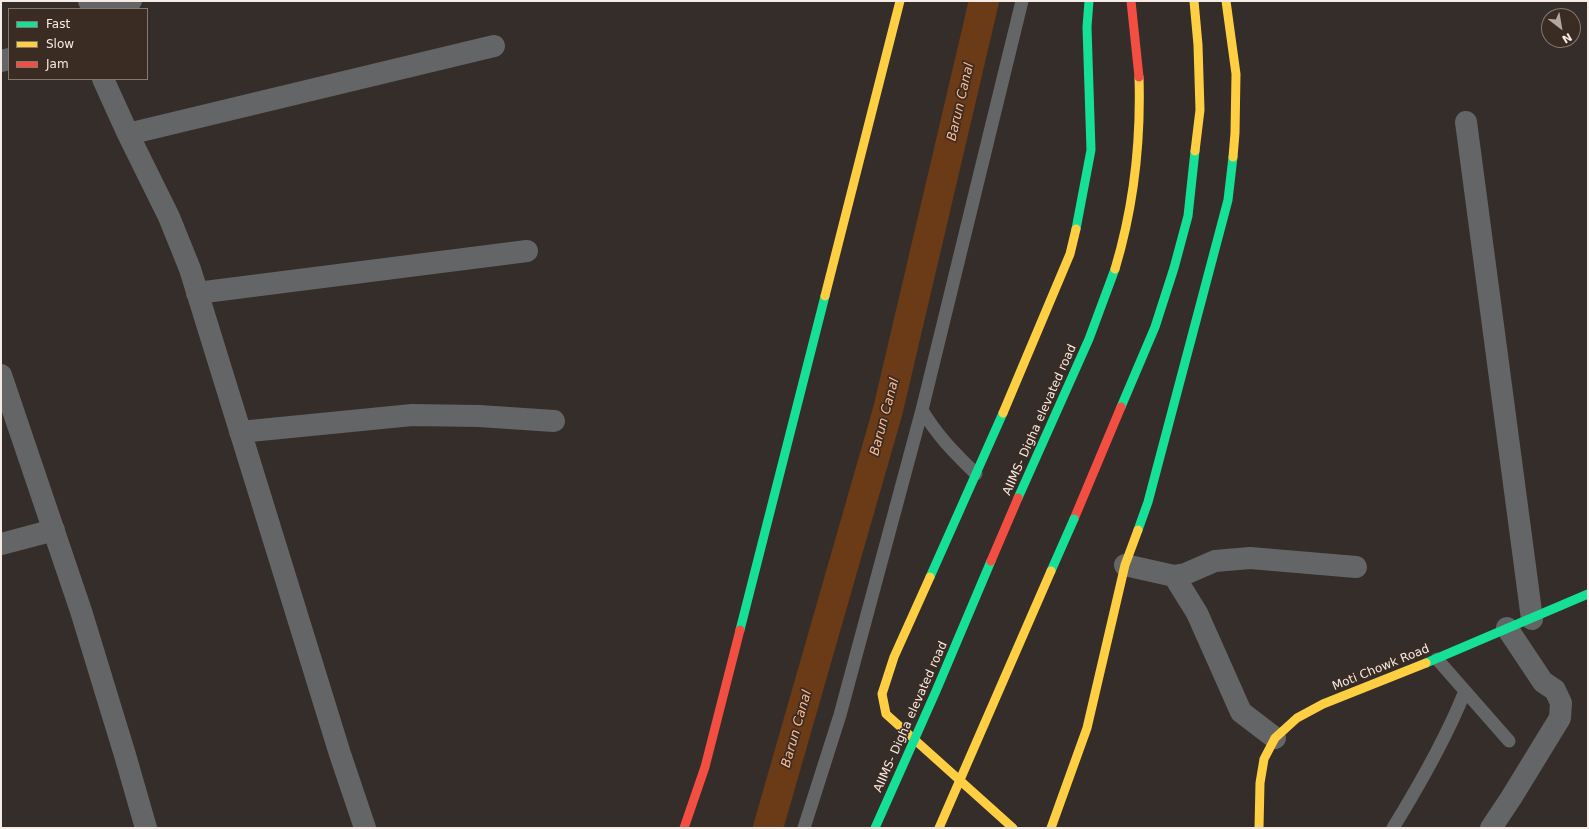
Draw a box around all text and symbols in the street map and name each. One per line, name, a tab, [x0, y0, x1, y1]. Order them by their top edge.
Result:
legend	[8, 8, 148, 80]
north arrow	[1541, 8, 1581, 48]
text: Fast	[46, 17, 70, 31]
text: N	[1560, 30, 1574, 46]
text: Slow	[46, 37, 74, 51]
text: Jam	[46, 57, 69, 71]
water label: Barun Canal	[944, 61, 978, 143]
street label: AIIMS- Digha elevated road	[1000, 342, 1080, 498]
water label: Barun Canal	[867, 376, 903, 458]
street label: AIIMS- Digha elevated road	[871, 639, 951, 795]
street label: Moti Chowk Road	[1330, 642, 1432, 694]
water label: Barun Canal	[779, 689, 815, 769]

